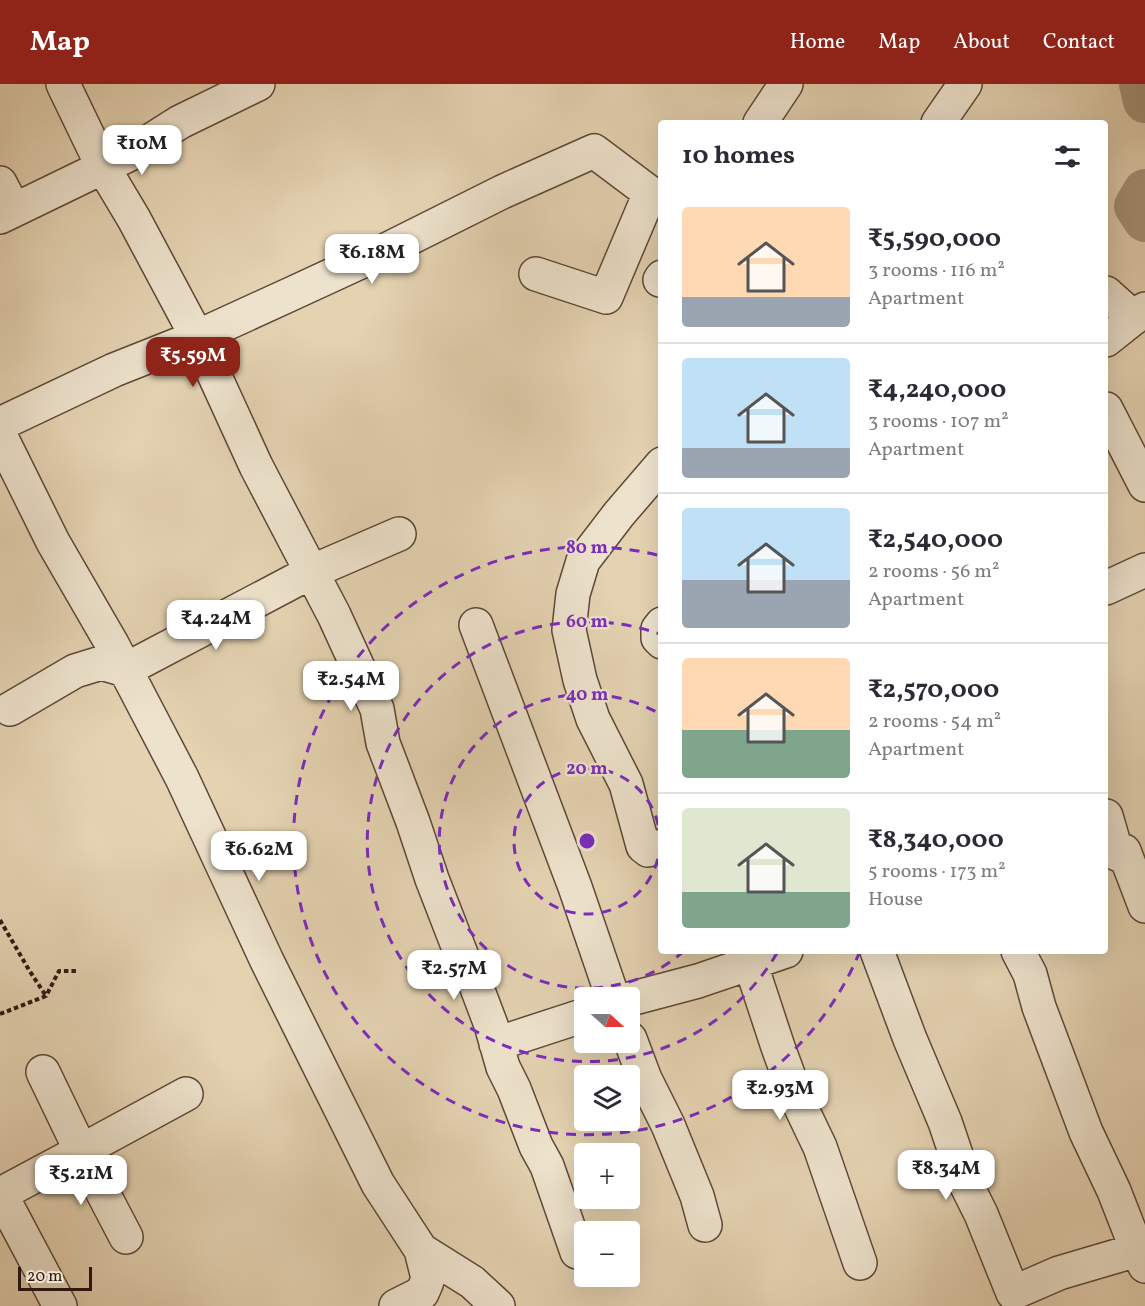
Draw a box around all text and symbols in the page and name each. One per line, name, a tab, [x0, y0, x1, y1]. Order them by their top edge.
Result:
text: Map	[30, 23, 90, 62]
text: Home	[790, 28, 845, 57]
text: Map	[878, 28, 920, 57]
text: About	[953, 28, 1010, 57]
text: Contact	[1043, 28, 1115, 57]
pin: ₹10M	[106, 125, 178, 176]
text: ₹10M	[117, 130, 167, 158]
text: 10 homes	[682, 138, 795, 174]
icon: filters	[1051, 140, 1084, 173]
text: ₹5,590,000	[868, 221, 1001, 257]
icon: home	[730, 231, 802, 303]
pin: ₹6.18M	[323, 234, 421, 285]
text: ₹6.18M	[339, 239, 405, 267]
text: 3 rooms · 116 m²	[868, 257, 1005, 285]
text: Apartment	[868, 285, 964, 313]
pin: ₹5.59M	[144, 337, 242, 388]
text: ₹5.59M	[160, 342, 226, 370]
text: ₹4,240,000	[868, 372, 1006, 408]
icon: home	[730, 382, 802, 454]
text: 3 rooms · 107 m²	[868, 408, 1009, 436]
text: Apartment	[868, 436, 964, 464]
text: ₹2,540,000	[868, 522, 1003, 558]
icon: home	[730, 532, 802, 604]
text: 80 m	[566, 536, 608, 561]
text: 2 rooms · 56 m²	[868, 558, 999, 586]
text: Apartment	[868, 586, 964, 614]
pin: ₹4.24M	[167, 600, 265, 651]
text: ₹4.24M	[181, 605, 251, 633]
text: 60 m	[566, 610, 608, 635]
pin: ₹2.54M	[302, 661, 400, 712]
text: ₹2.54M	[317, 666, 385, 694]
text: ₹2,570,000	[868, 672, 999, 708]
icon: home	[730, 682, 802, 754]
text: 40 m	[566, 683, 608, 708]
text: 2 rooms · 54 m²	[868, 708, 1001, 736]
text: Apartment	[868, 736, 964, 764]
text: 20 m	[566, 757, 608, 782]
text: ₹8,340,000	[868, 822, 1004, 858]
pin: ₹6.62M	[210, 831, 308, 882]
centre of rings	[577, 831, 597, 851]
icon: home	[730, 832, 802, 904]
text: ₹6.62M	[225, 836, 293, 864]
text: 5 rooms · 173 m²	[868, 858, 1006, 886]
text: House	[868, 886, 923, 914]
pin: ₹2.57M	[405, 950, 503, 1001]
text: ₹2.57M	[421, 955, 487, 983]
north arrow	[574, 987, 640, 1053]
map controls	[574, 987, 640, 1287]
button: layers	[574, 1065, 640, 1131]
pin: ₹2.93M	[731, 1070, 829, 1121]
text: ₹2.93M	[746, 1075, 814, 1103]
button: +	[574, 1143, 640, 1209]
pin: ₹8.34M	[897, 1150, 995, 1201]
pin: ₹5.21M	[32, 1155, 130, 1206]
text: ₹8.34M	[912, 1155, 980, 1183]
text: ₹5.21M	[49, 1160, 113, 1188]
button: −	[574, 1221, 640, 1287]
scale bar	[18, 1264, 92, 1292]
text: 20 m	[27, 1266, 62, 1288]

